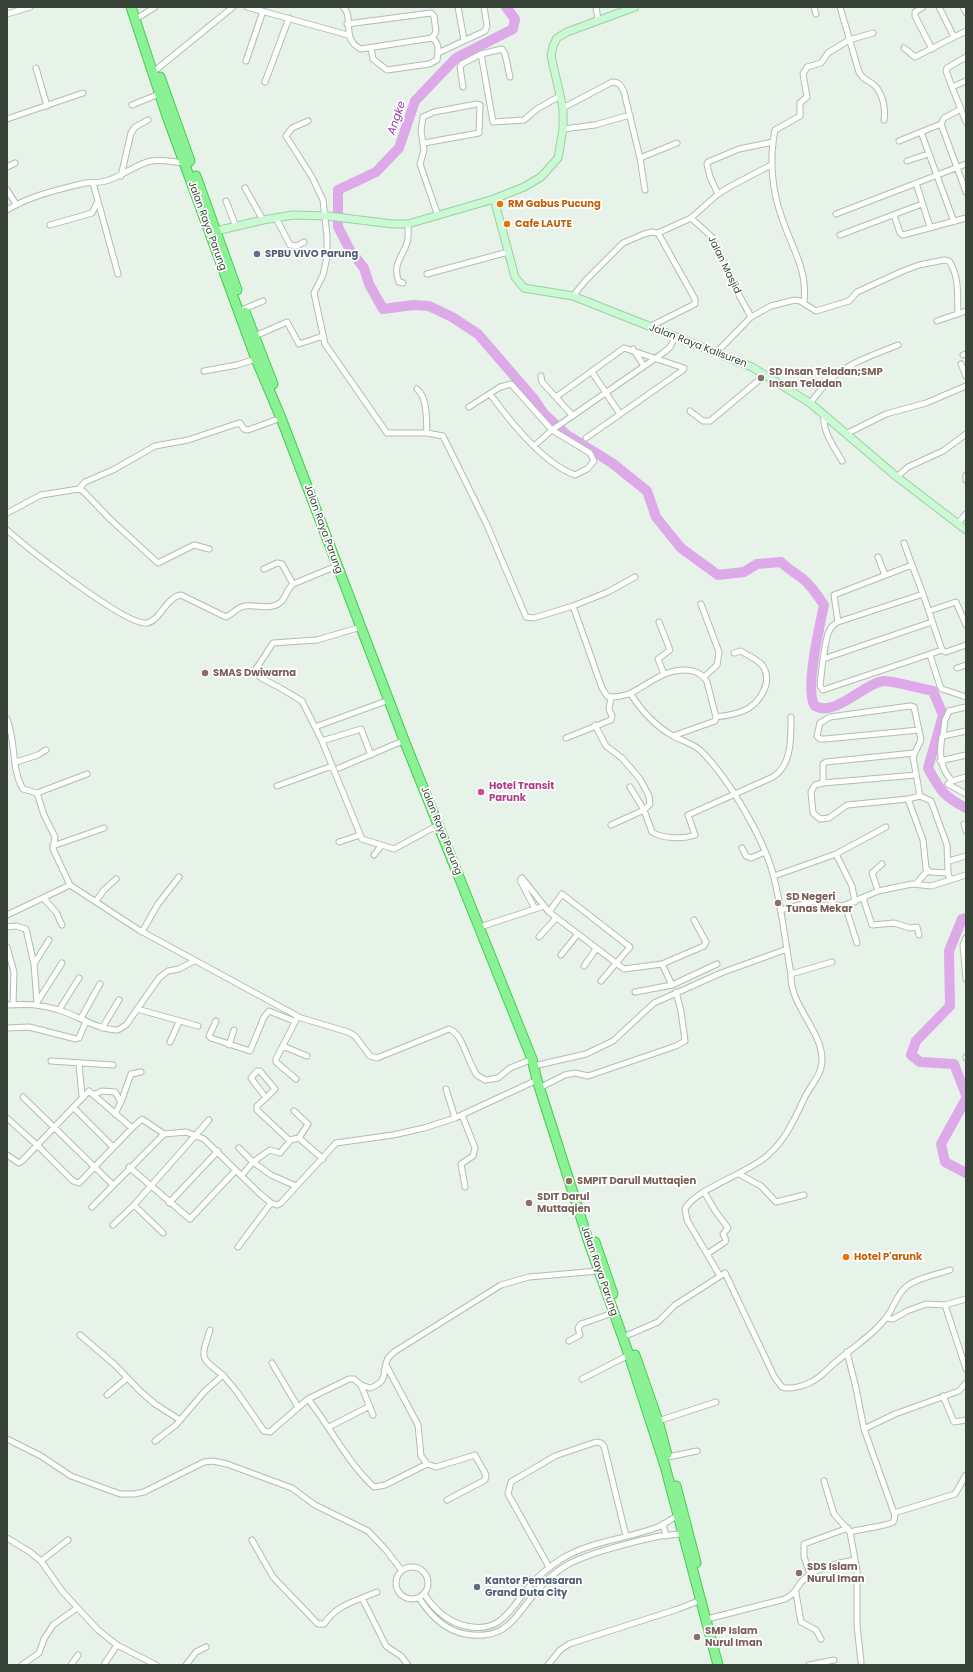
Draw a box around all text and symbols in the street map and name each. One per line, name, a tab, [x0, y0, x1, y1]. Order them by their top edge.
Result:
water label: Angke	[385, 100, 409, 136]
street label: Jalan Raya Parung	[185, 180, 229, 272]
place label: RM Gabus Pucung	[508, 198, 601, 210]
marker: RM Gabus Pucung	[495, 199, 505, 209]
place label: Cafe LAUTE	[515, 218, 572, 230]
marker: Cafe LAUTE	[502, 219, 512, 229]
street label: Jalan Masjid	[705, 234, 743, 296]
place label: SPBU VIVO Parung	[265, 248, 358, 260]
marker: SPBU VIVO Parung	[252, 249, 262, 259]
street label: Jalan Raya Kalisuren	[647, 322, 749, 370]
place label: SD Insan Teladan;SMP Insan Teladan	[769, 366, 883, 390]
marker: SD Insan Teladan;SMP Insan Teladan	[756, 373, 766, 383]
street label: Jalan Raya Parung	[301, 483, 345, 575]
place label: SMAS Dwiwarna	[213, 667, 296, 679]
marker: SMAS Dwiwarna	[200, 668, 210, 678]
place label: Hotel Transit Parunk	[489, 780, 554, 804]
street label: Jalan Raya Parung	[418, 785, 464, 877]
marker: Hotel Transit Parunk	[476, 787, 486, 797]
place label: SD Negeri Tunas Mekar	[786, 891, 852, 914]
marker: SD Negeri Tunas Mekar	[773, 898, 783, 908]
place label: SMPIT Darull Muttaqien	[577, 1175, 696, 1187]
marker: SMPIT Darull Muttaqien	[564, 1176, 574, 1186]
place label: SDIT Darul Muttaqien	[537, 1191, 590, 1214]
marker: SDIT Darul Muttaqien	[524, 1198, 534, 1208]
street label: Jalan Raya Parung	[578, 1225, 620, 1317]
place label: Hotel P'arunk	[854, 1251, 922, 1263]
marker: Hotel P'arunk	[841, 1252, 851, 1262]
place label: SDS Islam Nurul Iman	[807, 1561, 864, 1584]
marker: SDS Islam Nurul Iman	[794, 1568, 804, 1578]
place label: Kantor Pemasaran Grand Duta City	[485, 1575, 582, 1598]
marker: Kantor Pemasaran Grand Duta City	[472, 1582, 482, 1592]
place label: SMP Islam Nurul Iman	[705, 1625, 762, 1648]
marker: SMP Islam Nurul Iman	[692, 1632, 702, 1642]

